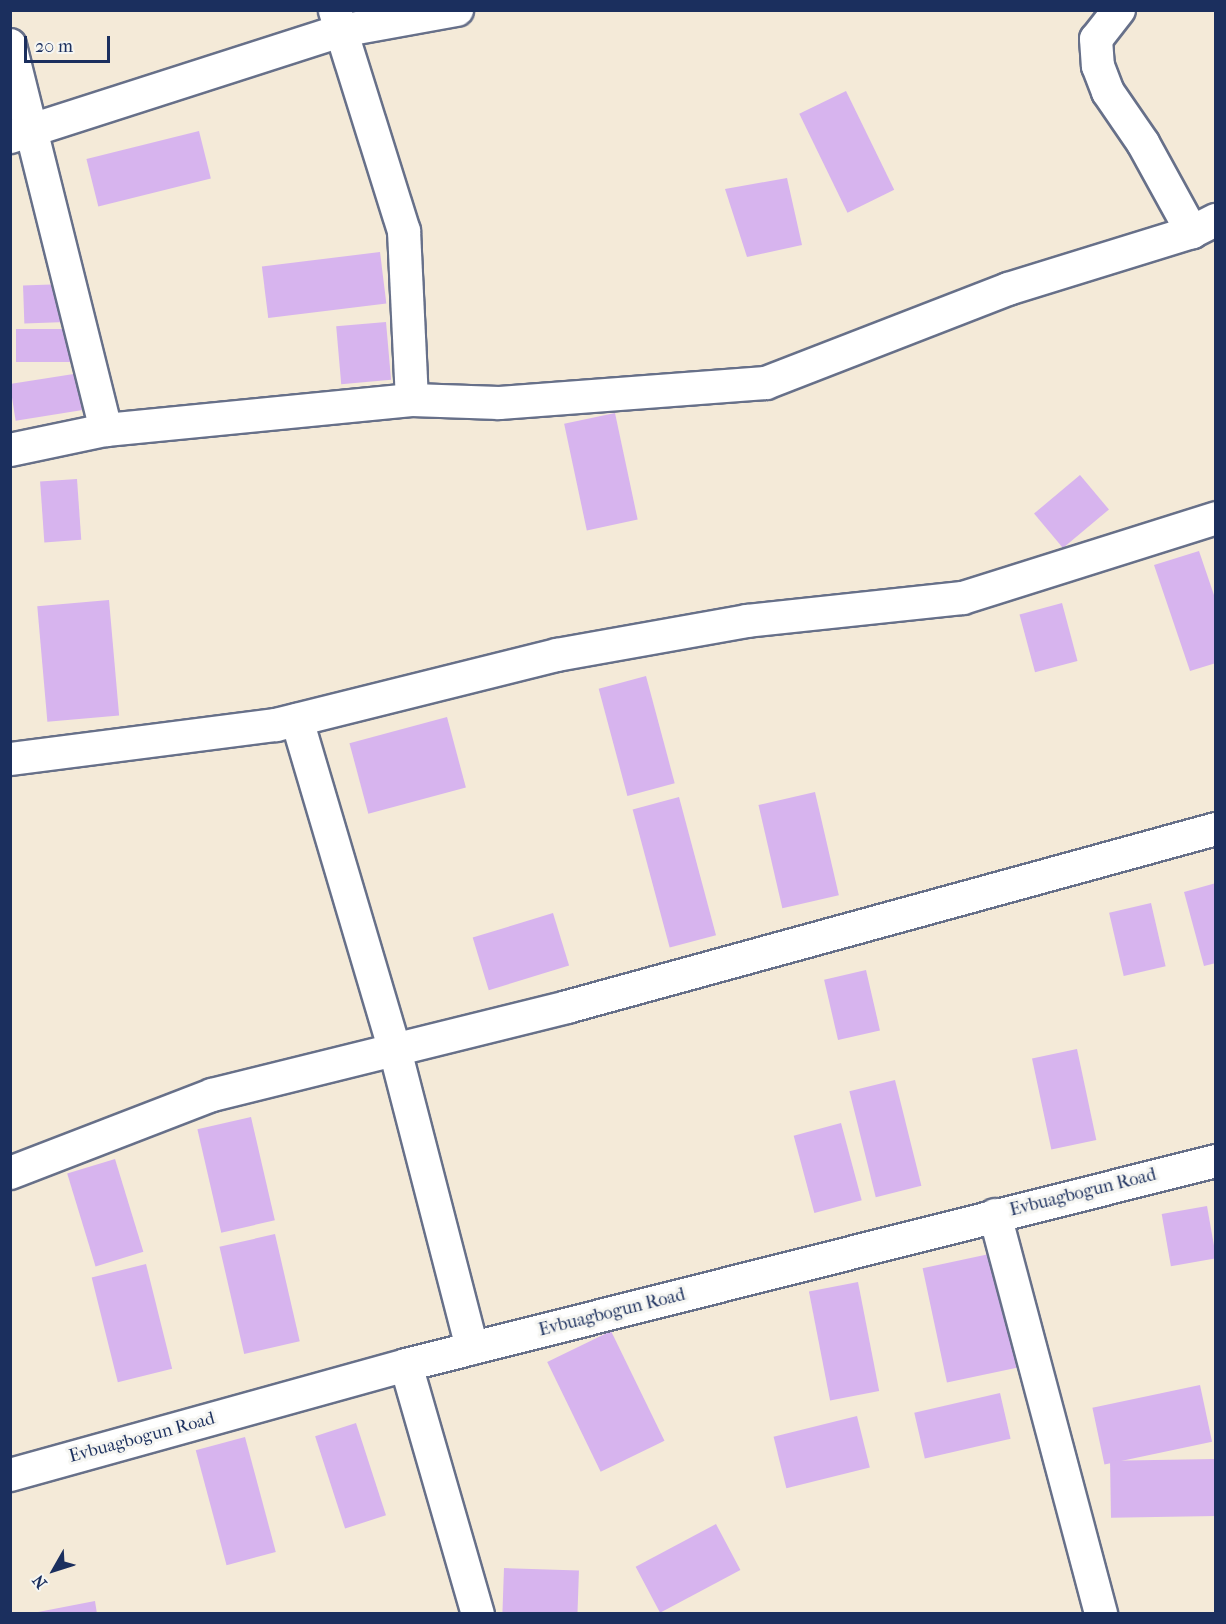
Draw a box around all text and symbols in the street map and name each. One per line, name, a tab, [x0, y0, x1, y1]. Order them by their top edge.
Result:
scale bar	[27, 24, 112, 62]
text: 20 m	[35, 36, 73, 57]
street label: Evbuagbogun Road	[1008, 1164, 1158, 1222]
street label: Evbuagbogun Road	[537, 1284, 687, 1342]
street label: Evbuagbogun Road	[67, 1408, 217, 1468]
north arrow	[24, 1540, 84, 1600]
text: N	[28, 1571, 51, 1592]

